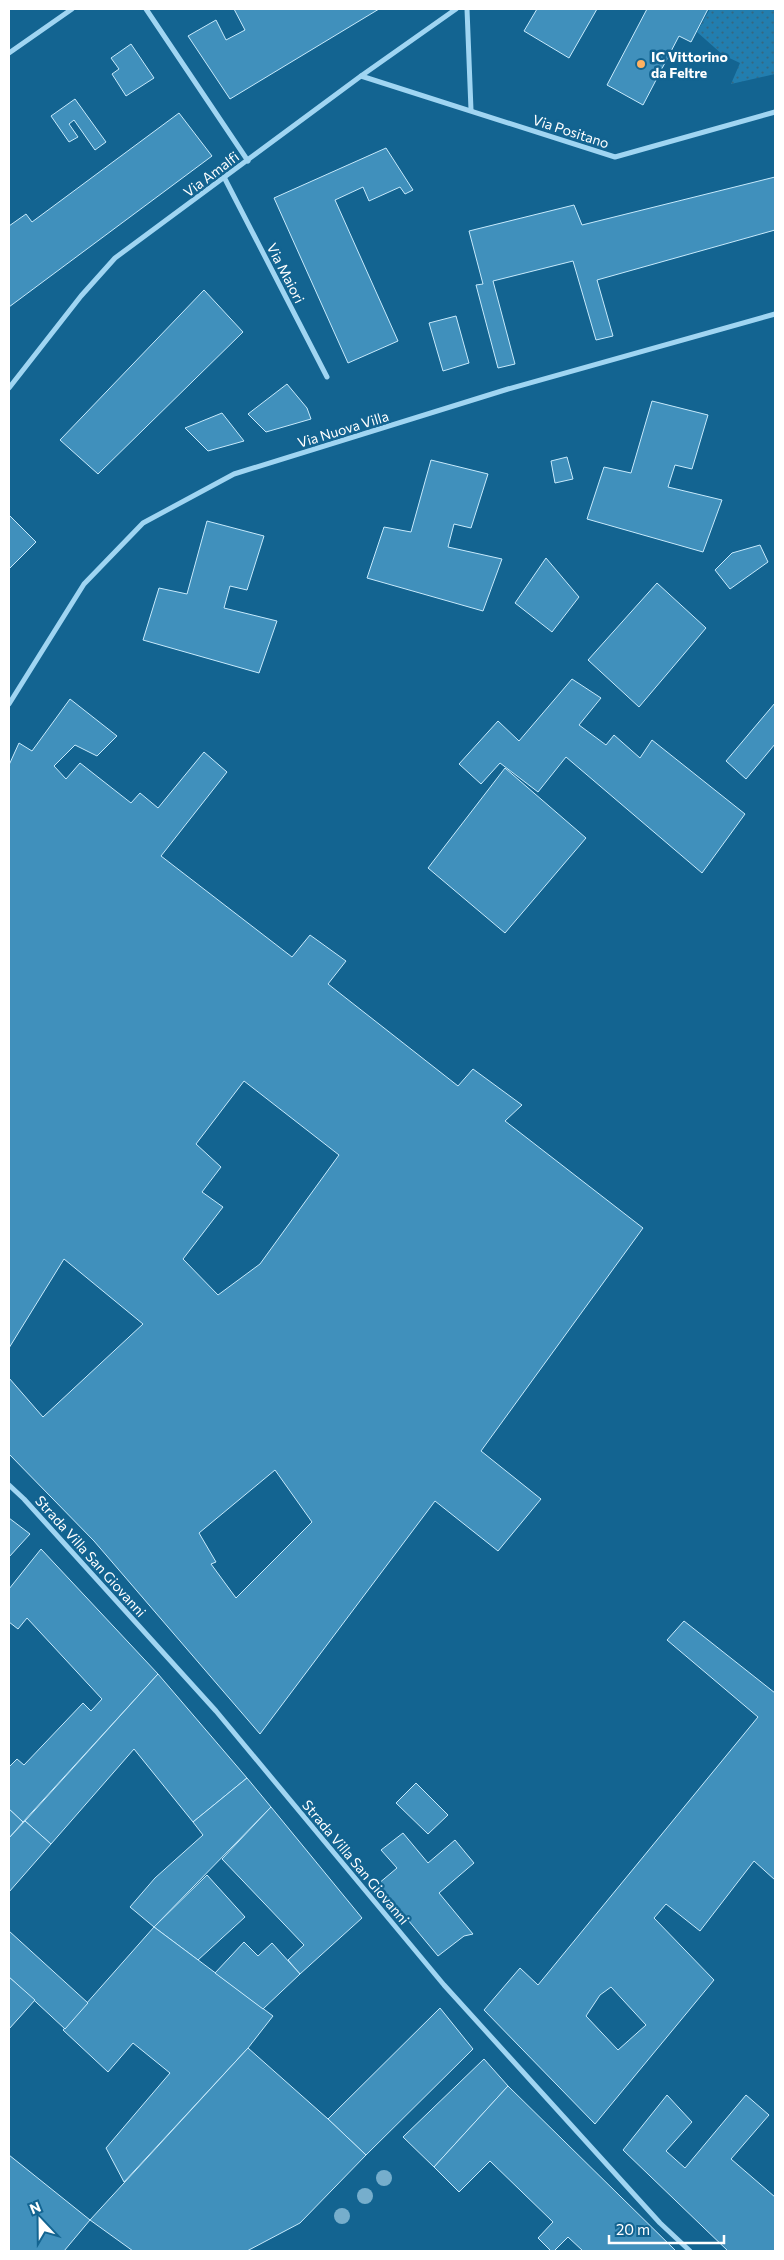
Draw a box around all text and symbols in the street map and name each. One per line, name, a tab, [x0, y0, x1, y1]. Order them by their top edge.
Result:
place label: IC Vittorino da Feltre	[651, 48, 728, 81]
marker: IC Vittorino da Feltre	[635, 58, 647, 70]
street label: Via Positano	[531, 111, 611, 151]
street label: Via Amalfi	[180, 148, 242, 200]
street label: Via Maiori	[264, 240, 308, 306]
street label: Via Nuova Villa	[295, 407, 391, 451]
street label: Strada Villa San Giovanni	[32, 1492, 150, 1620]
street label: Strada Villa San Giovanni	[299, 1796, 413, 1928]
north arrow	[15, 2195, 65, 2245]
text: N	[27, 2198, 43, 2217]
scale bar	[609, 2212, 724, 2244]
text: 20 m	[616, 2220, 650, 2238]

